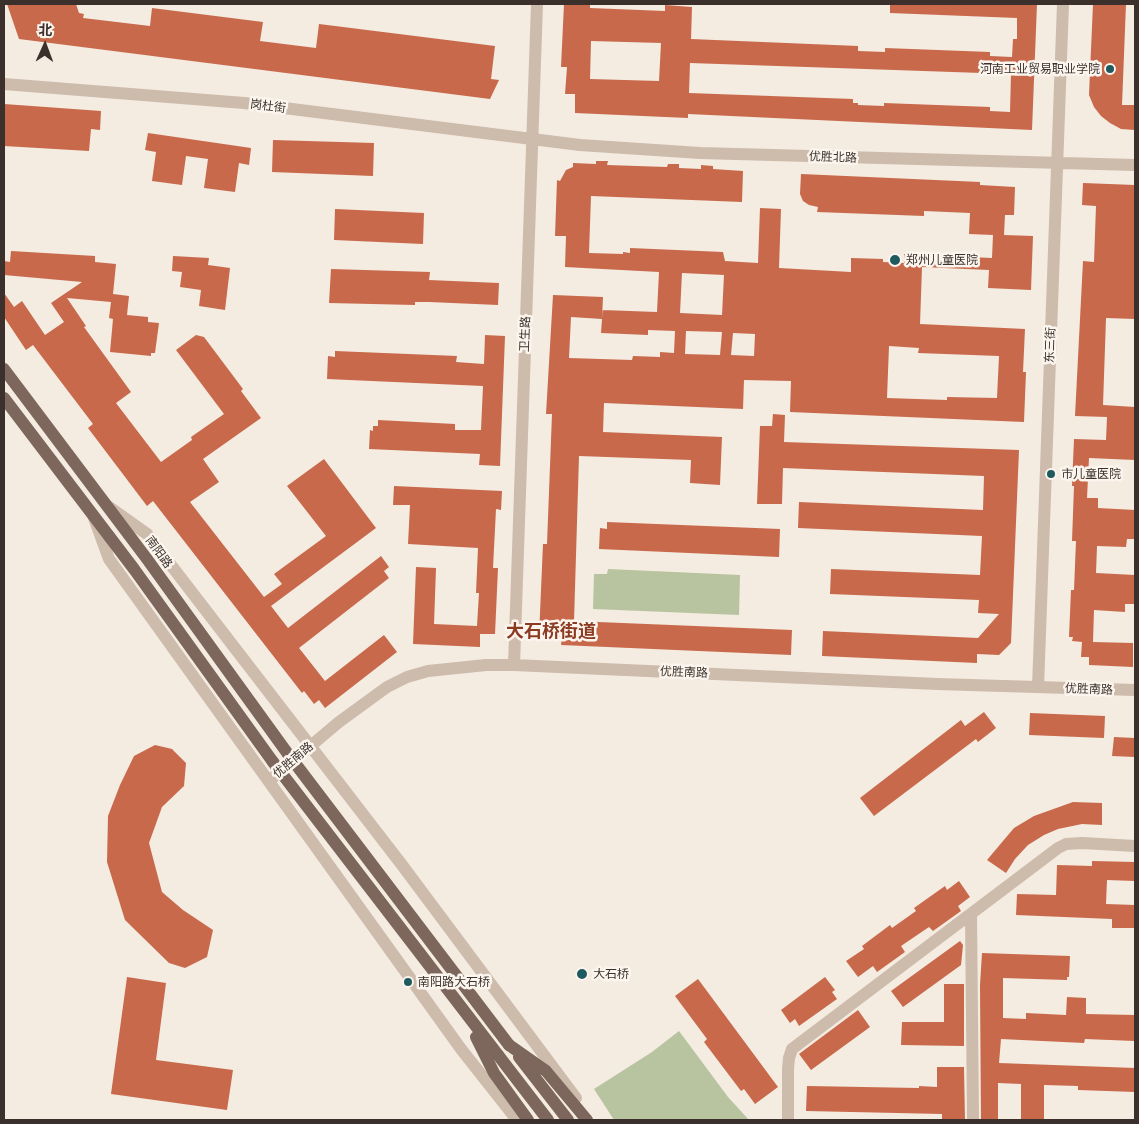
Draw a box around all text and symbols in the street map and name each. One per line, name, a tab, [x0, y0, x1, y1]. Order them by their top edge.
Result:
north arrow	[20, 20, 70, 70]
text: 北	[38, 21, 53, 38]
place label: 河南工业贸易职业学院	[980, 62, 1100, 76]
marker: 河南工业贸易职业学院	[1104, 63, 1116, 75]
street label: 岗杜街	[249, 97, 287, 115]
street label: 优胜北路	[809, 149, 857, 165]
marker: 郑州儿童医院	[888, 253, 902, 267]
place label: 郑州儿童医院	[906, 253, 978, 267]
street label: 卫生路	[517, 316, 533, 352]
street label: 东三街	[1042, 327, 1058, 363]
place label: 市儿童医院	[1061, 467, 1121, 481]
marker: 市儿童医院	[1045, 468, 1057, 480]
street label: 南阳路	[143, 533, 175, 571]
district label: 大石桥街道	[506, 620, 596, 642]
street label: 优胜南路	[660, 664, 708, 680]
street label: 优胜南路	[1065, 681, 1113, 697]
street label: 优胜南路	[270, 739, 316, 781]
marker: 大石桥	[575, 967, 589, 981]
place label: 大石桥	[593, 967, 629, 981]
place label: 南阳路大石桥	[418, 975, 490, 989]
marker: 南阳路大石桥	[402, 976, 414, 988]

